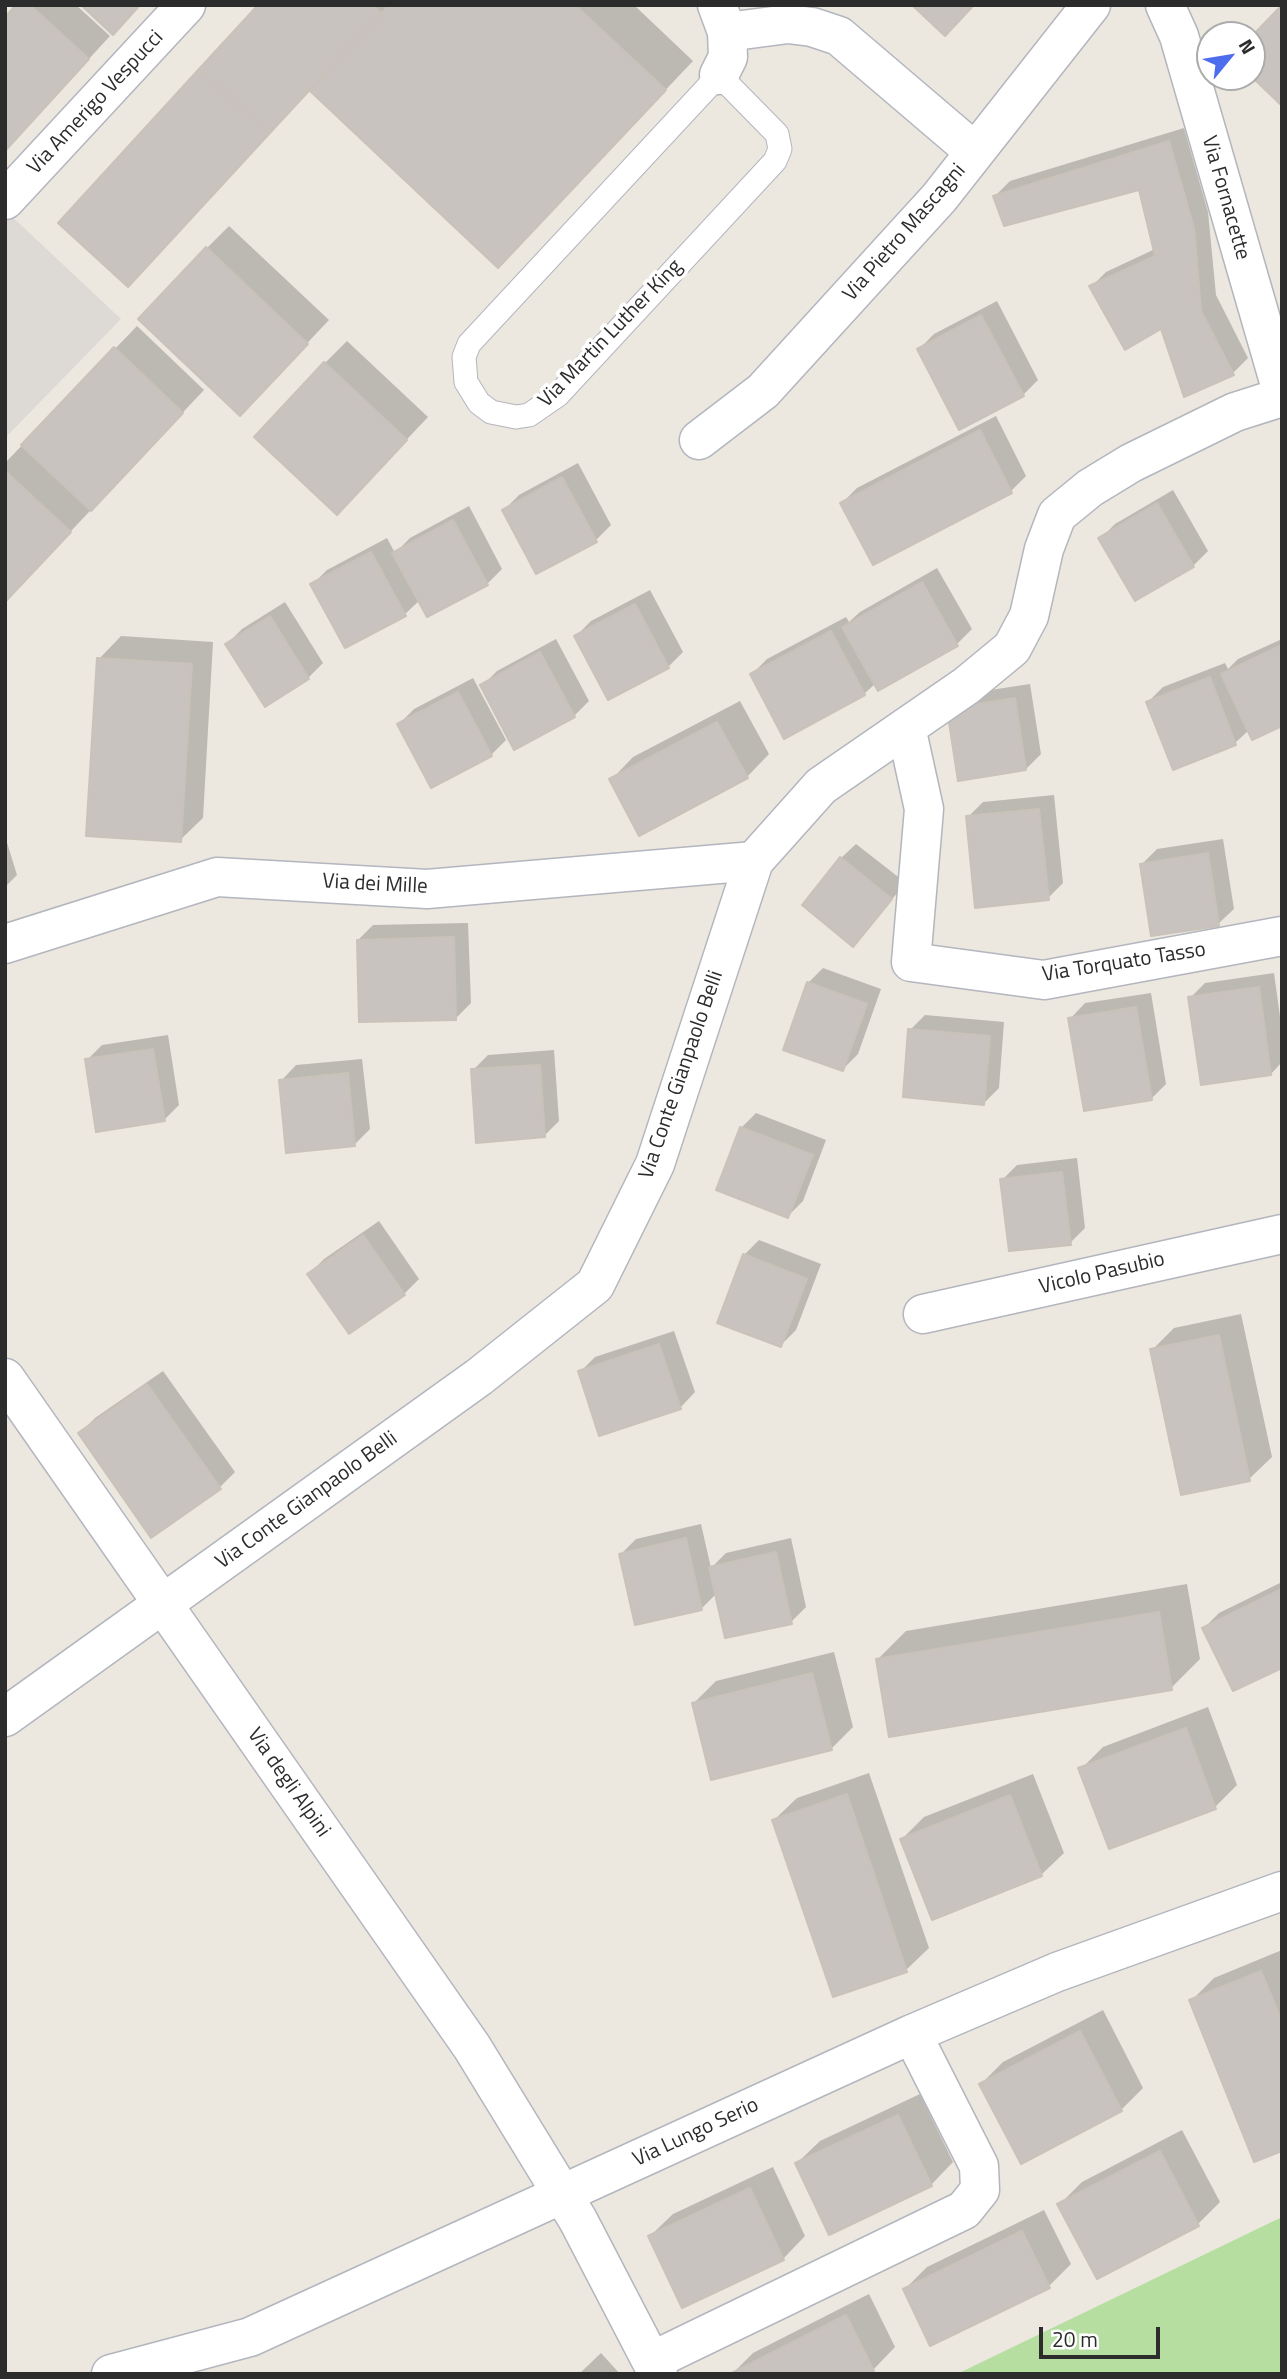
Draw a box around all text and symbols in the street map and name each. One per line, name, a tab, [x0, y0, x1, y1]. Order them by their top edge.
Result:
north arrow	[1196, 21, 1266, 91]
street label: Via Amerigo Vespucci	[23, 26, 169, 180]
text: N	[1232, 33, 1264, 59]
street label: Via Fornacette	[1195, 133, 1255, 263]
street label: Via Pietro Mascagni	[838, 159, 972, 307]
street label: Via Martin Luther King	[534, 255, 688, 413]
street label: Via dei Mille	[322, 870, 428, 900]
street label: Via Torquato Tasso	[1040, 938, 1208, 988]
street label: Via Conte Gianpaolo Belli	[635, 968, 729, 1182]
street label: Vicolo Pasubio	[1037, 1247, 1167, 1301]
street label: Via Conte Gianpaolo Belli	[211, 1427, 403, 1575]
street label: Via degli Alpini	[241, 1724, 335, 1842]
street label: Via Lungo Serio	[629, 2093, 763, 2173]
scale bar	[1042, 2312, 1163, 2356]
text: 20 m	[1052, 2323, 1098, 2355]

